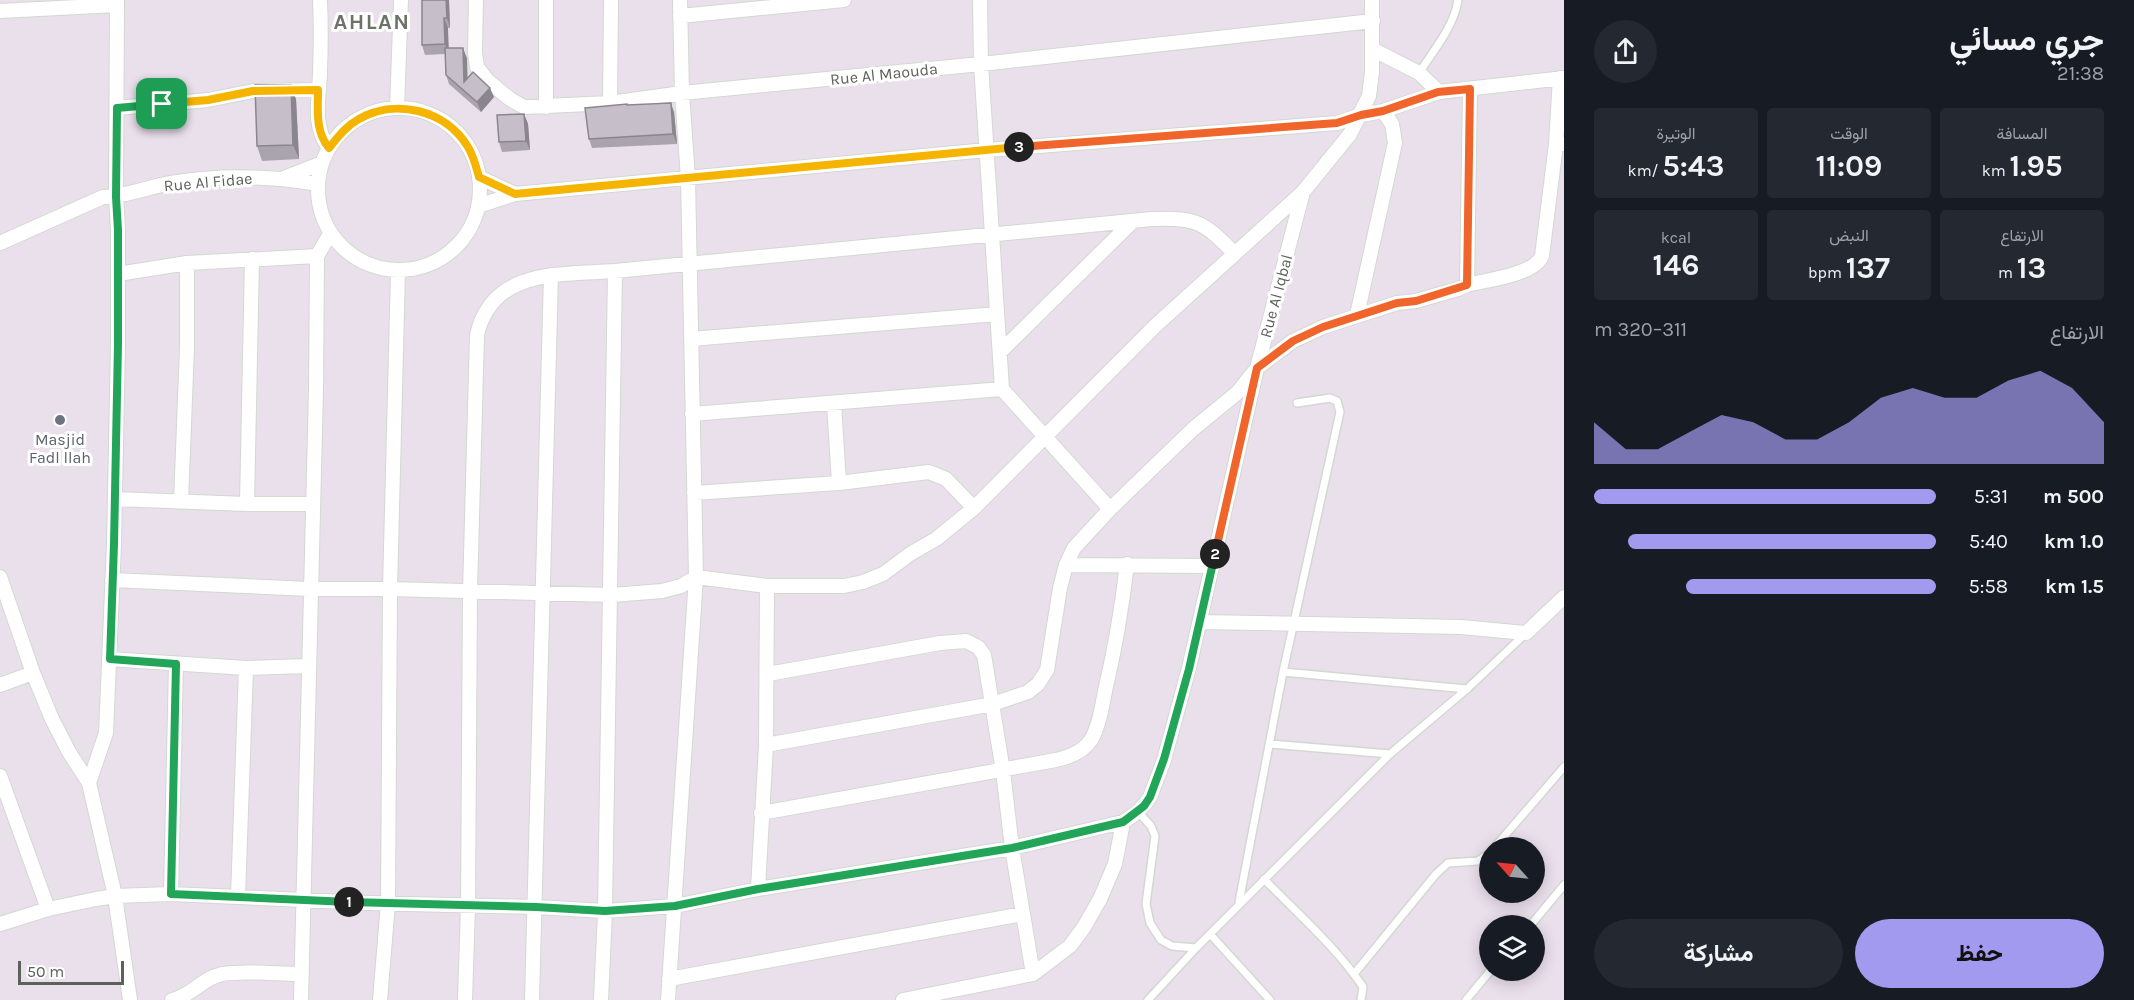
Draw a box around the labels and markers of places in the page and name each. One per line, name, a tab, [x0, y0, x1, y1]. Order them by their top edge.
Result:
pin	[136, 78, 187, 129]
pin: 3	[1004, 132, 1034, 162]
marker: Masjid Fadl llah	[53, 413, 67, 427]
place label: Masjid Fadl llah	[29, 430, 91, 467]
pin: 2	[1200, 539, 1230, 569]
pin: 1	[334, 887, 364, 917]

